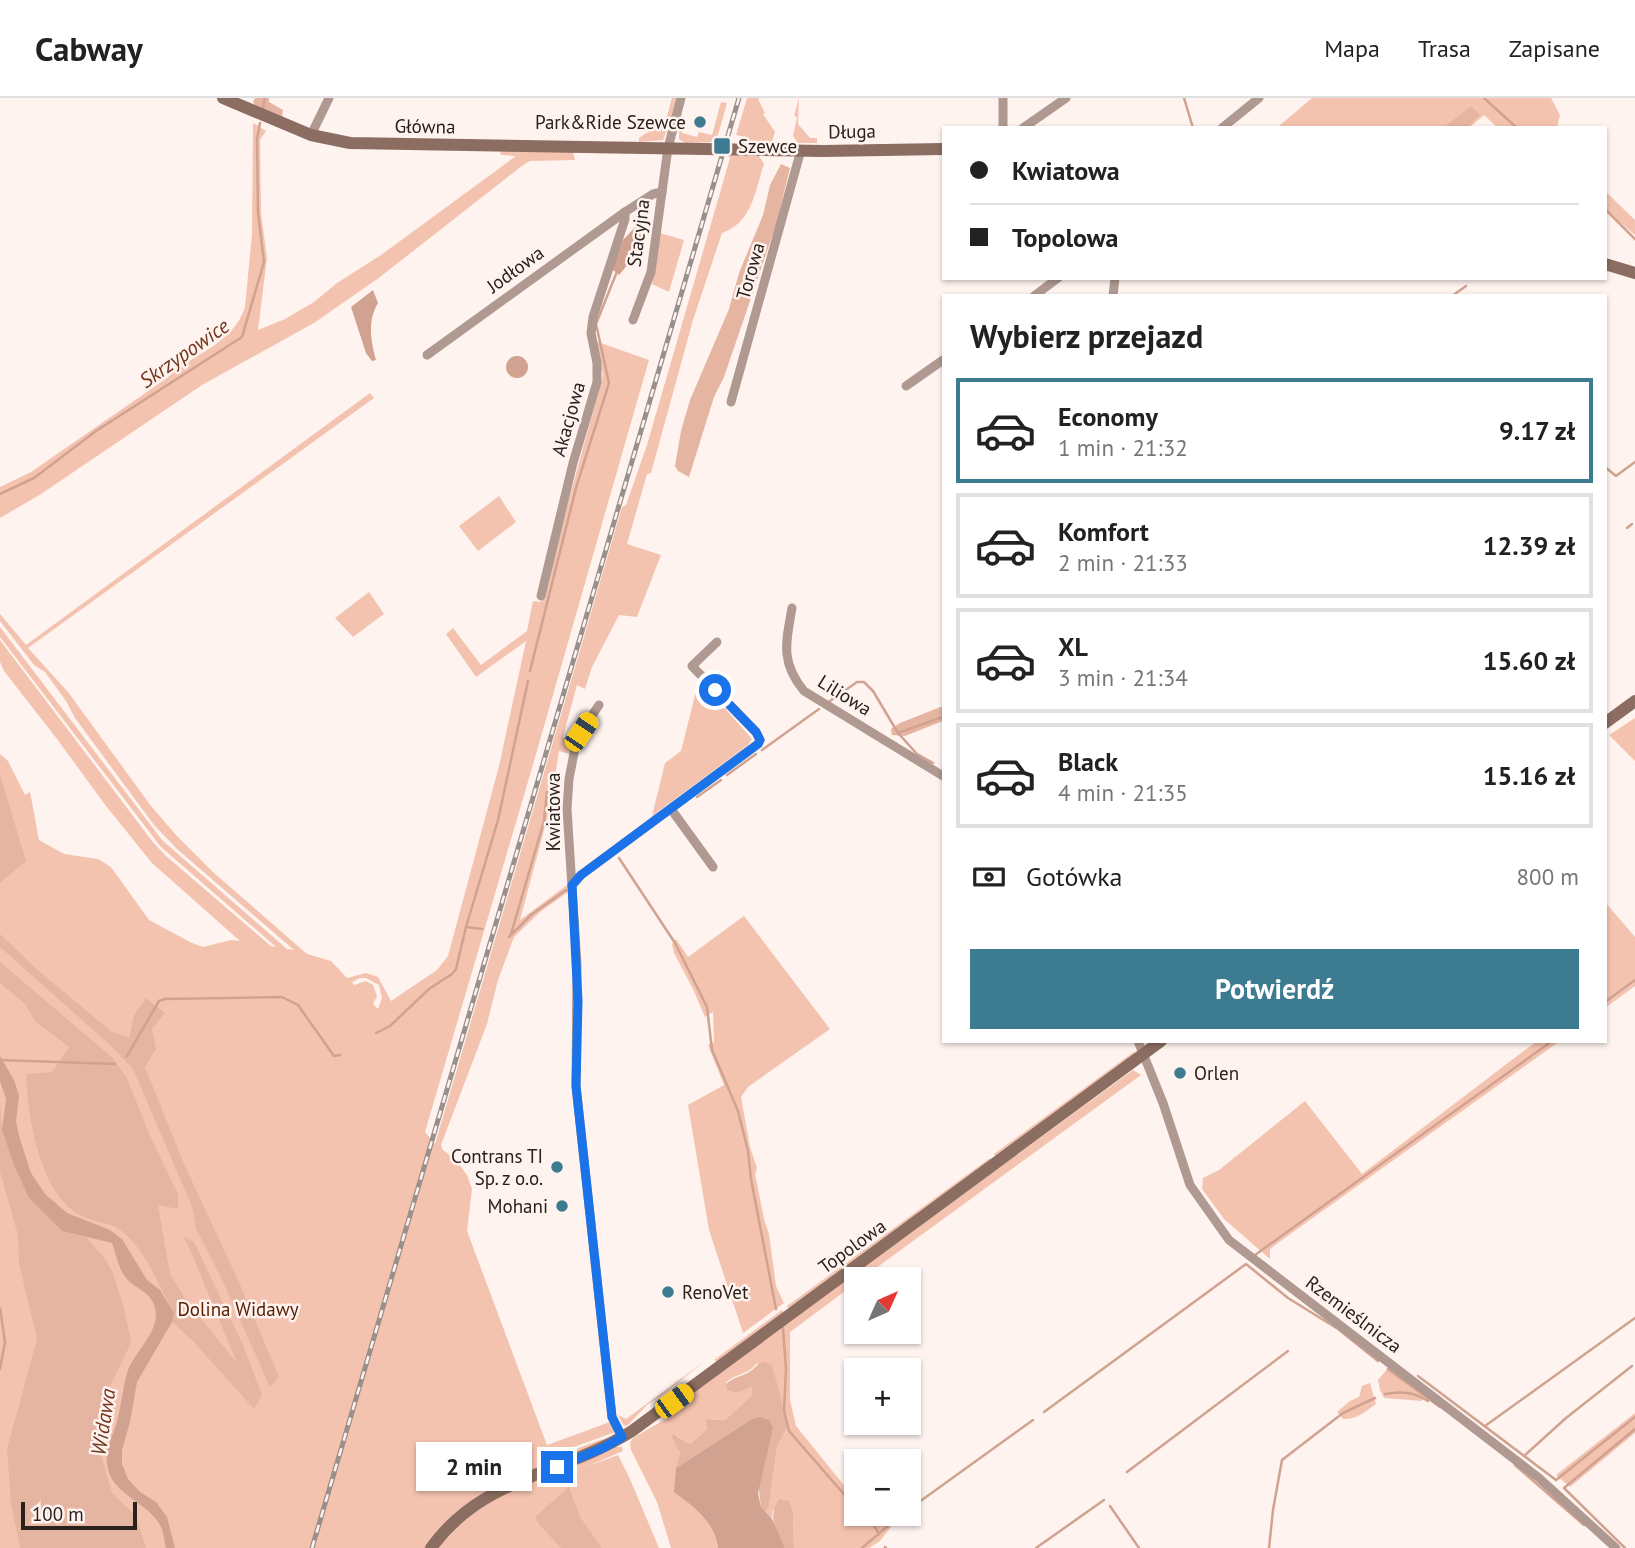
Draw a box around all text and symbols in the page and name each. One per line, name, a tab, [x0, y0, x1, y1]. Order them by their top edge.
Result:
text: Cabway	[35, 27, 143, 70]
text: Mapa	[1324, 33, 1380, 64]
text: Trasa	[1418, 33, 1471, 64]
text: Zapisane	[1509, 33, 1600, 64]
place label: Park&Ride Szewce	[535, 110, 686, 134]
street label: Główna	[394, 113, 456, 139]
marker: Park&Ride Szewce	[692, 114, 708, 130]
street label: Długa	[828, 119, 876, 143]
place label: Szewce	[738, 134, 797, 158]
marker: Szewce	[712, 136, 732, 156]
text: Kwiatowa	[1012, 154, 1120, 187]
street label: Stacyjna	[621, 198, 655, 268]
text: Topolowa	[1012, 221, 1118, 254]
street label: Jodłowa	[481, 240, 548, 298]
street label: Torowa	[730, 240, 770, 302]
water label: Skrzypowice	[134, 312, 235, 394]
text: Wybierz przejazd	[970, 315, 1203, 357]
street label: Akacjowa	[546, 379, 590, 459]
icon: car	[974, 399, 1037, 462]
text: Economy	[1058, 400, 1158, 433]
text: 9.17 zł	[1499, 414, 1575, 447]
text: 1 min · 21:32	[1058, 433, 1188, 462]
icon: car	[974, 514, 1037, 577]
text: Komfort	[1058, 515, 1149, 548]
text: 12.39 zł	[1483, 529, 1575, 562]
text: 2 min · 21:33	[1058, 548, 1188, 577]
icon: car	[974, 629, 1037, 692]
text: XL	[1058, 630, 1088, 663]
text: 15.60 zł	[1483, 644, 1575, 677]
text: 3 min · 21:34	[1058, 663, 1188, 692]
street label: Liliowa	[814, 669, 876, 721]
route start	[699, 674, 731, 706]
car	[561, 709, 602, 755]
icon: car	[974, 744, 1037, 807]
text: Black	[1058, 745, 1118, 778]
text: 15.16 zł	[1483, 759, 1575, 792]
street label: Kwiatowa	[541, 773, 565, 851]
text: 4 min · 21:35	[1058, 778, 1188, 807]
icon: cash	[970, 858, 1008, 896]
text: Gotówka	[1026, 860, 1123, 893]
text: 800 m	[1517, 862, 1579, 891]
button: Potwierdź	[970, 949, 1579, 1029]
place label: Orlen	[1194, 1061, 1239, 1085]
marker: Orlen	[1172, 1065, 1188, 1081]
place label: Contrans TI Sp. z o.o.	[451, 1144, 543, 1190]
marker: Contrans TI Sp. z o.o.	[549, 1159, 565, 1175]
place label: Mohani	[487, 1194, 548, 1218]
marker: Mohani	[554, 1198, 570, 1214]
street label: Topolowa	[814, 1213, 890, 1279]
north arrow	[844, 1267, 920, 1344]
map controls	[844, 1267, 921, 1526]
street label: Rzemieślnicza	[1301, 1270, 1407, 1358]
place label: RenoVet	[682, 1280, 749, 1304]
marker: RenoVet	[660, 1284, 676, 1300]
park label: Dolina Widawy	[177, 1297, 299, 1321]
button: +	[844, 1358, 921, 1435]
car	[651, 1380, 698, 1422]
water label: Widawa	[84, 1386, 122, 1457]
callout: 2 min	[417, 1442, 532, 1492]
button: −	[844, 1449, 921, 1526]
route end	[541, 1451, 573, 1483]
text: 2 min	[446, 1452, 502, 1481]
scale bar	[21, 1499, 136, 1531]
text: 100 m	[32, 1502, 84, 1526]

